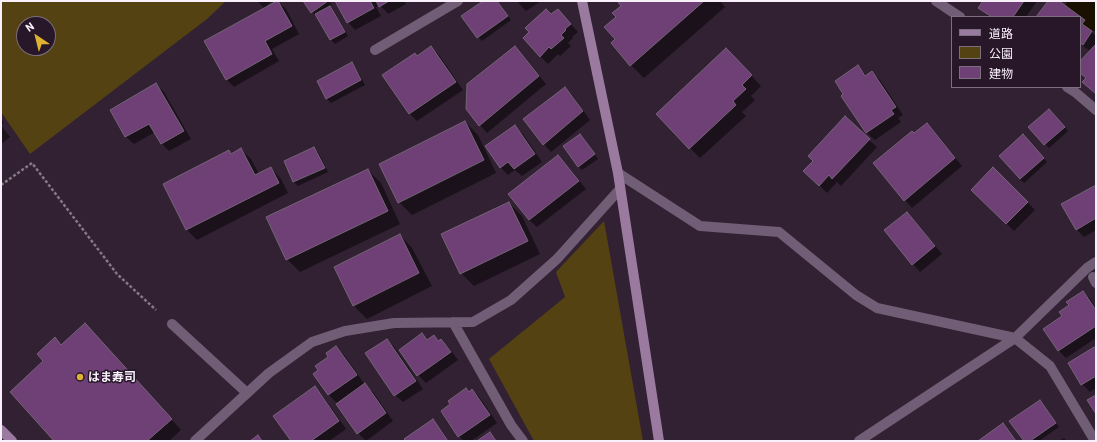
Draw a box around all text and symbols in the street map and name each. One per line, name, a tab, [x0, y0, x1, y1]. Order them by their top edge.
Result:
north arrow	[16, 16, 56, 56]
legend	[951, 16, 1081, 88]
text: N	[23, 19, 36, 34]
text: 道路	[989, 26, 1013, 40]
text: 公園	[989, 46, 1013, 60]
text: 建物	[989, 66, 1013, 80]
place label: はま寿司	[88, 370, 136, 384]
marker: はま寿司	[75, 372, 85, 382]

